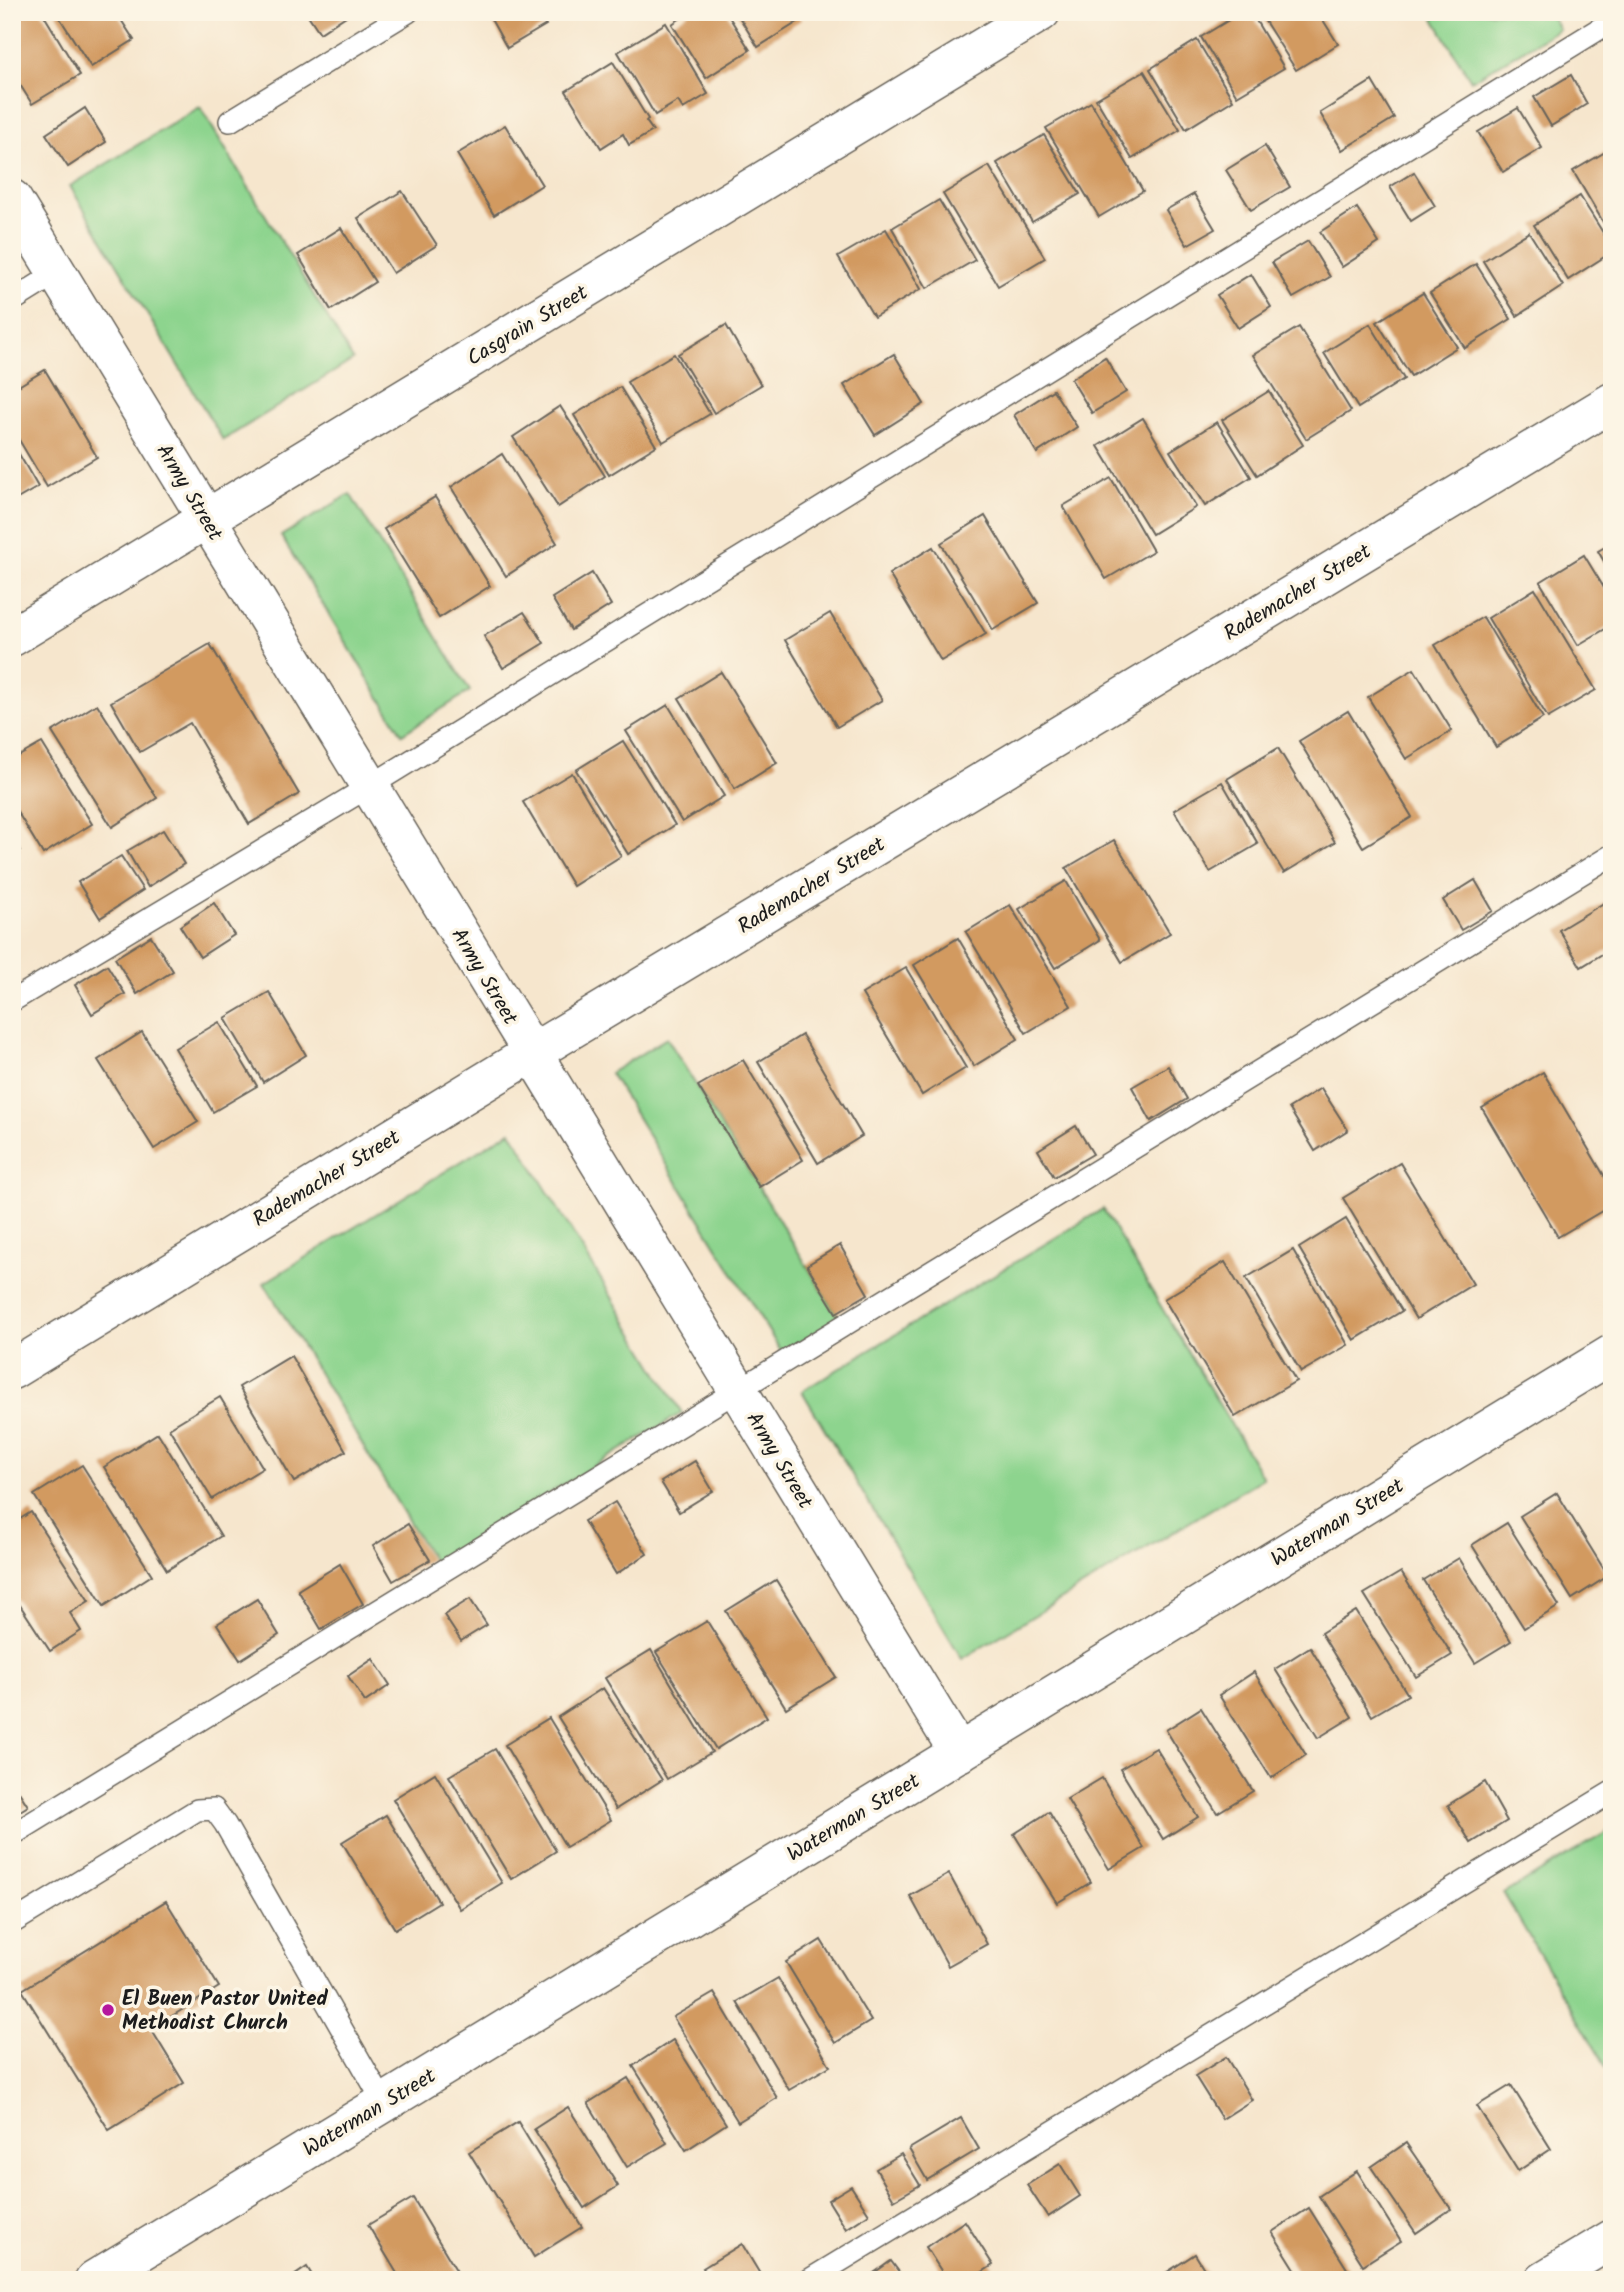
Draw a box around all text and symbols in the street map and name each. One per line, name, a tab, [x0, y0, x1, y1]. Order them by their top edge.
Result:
street label: Casgrain Street	[461, 277, 595, 375]
street label: Army Street	[147, 438, 231, 548]
street label: Rademacher Street	[1218, 536, 1379, 651]
street label: Rademacher Street	[732, 829, 893, 944]
street label: Army Street	[442, 922, 526, 1032]
street label: Rademacher Street	[247, 1122, 408, 1237]
street label: Army Street	[737, 1406, 821, 1516]
street label: Waterman Street	[1265, 1470, 1411, 1576]
street label: Waterman Street	[781, 1765, 927, 1871]
place label: El Buen Pastor United Methodist Church	[122, 1983, 329, 2040]
marker: El Buen Pastor United Methodist Church	[100, 2002, 116, 2018]
street label: Waterman Street	[297, 2060, 443, 2166]

